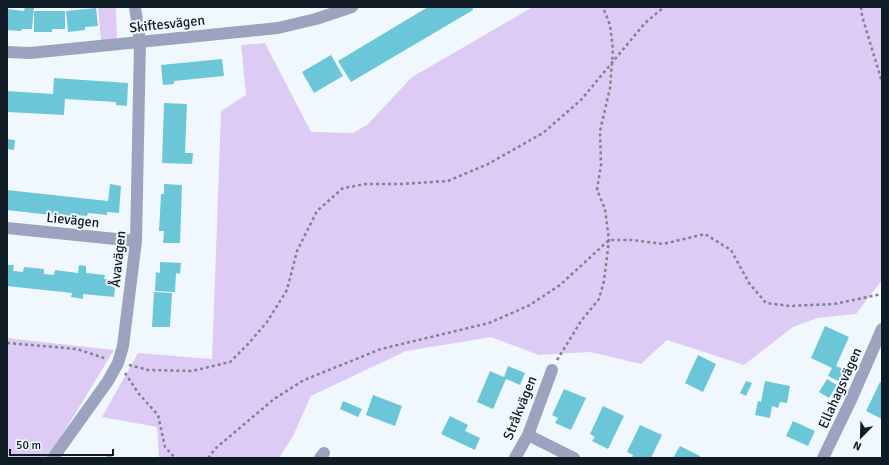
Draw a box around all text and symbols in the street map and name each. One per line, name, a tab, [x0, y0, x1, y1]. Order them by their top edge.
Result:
street label: Skiftesvägen	[128, 12, 206, 36]
street label: Lievägen	[46, 209, 100, 231]
street label: Åvavägen	[107, 230, 129, 288]
street label: Ellahagsvägen	[815, 345, 865, 431]
street label: Stråkvägen	[500, 374, 540, 442]
north arrow	[841, 417, 881, 457]
scale bar	[10, 431, 113, 457]
text: 50 m	[16, 438, 41, 453]
text: N	[851, 438, 863, 453]

